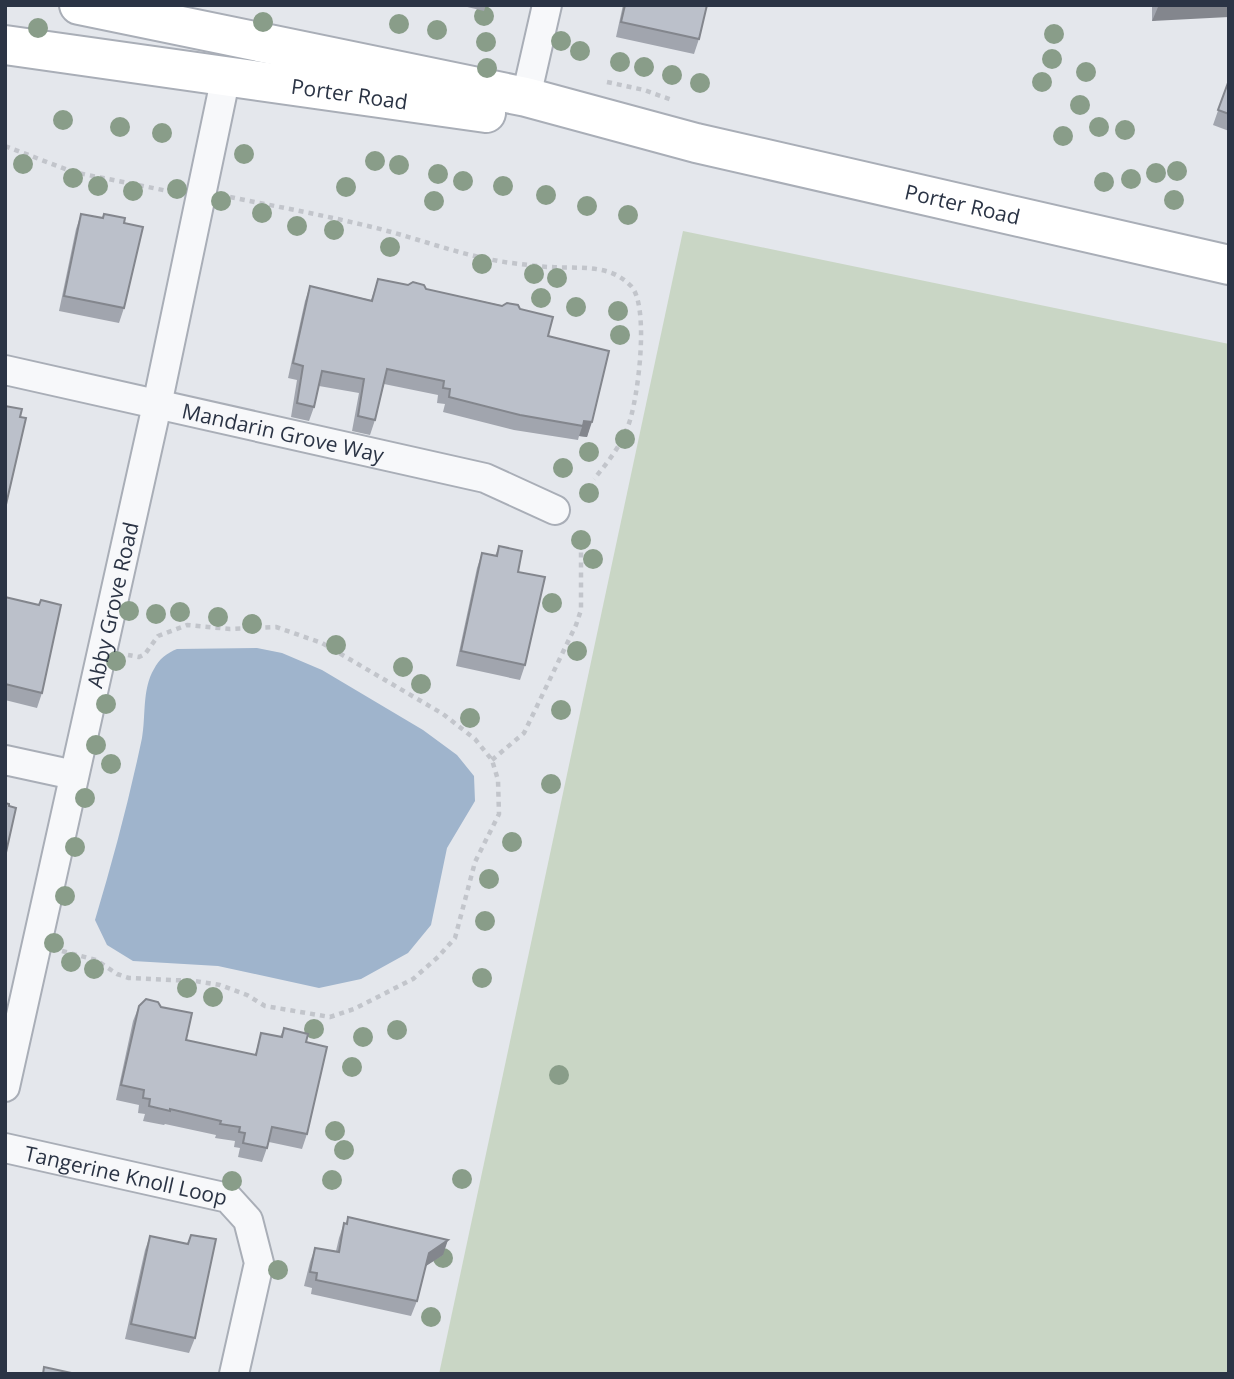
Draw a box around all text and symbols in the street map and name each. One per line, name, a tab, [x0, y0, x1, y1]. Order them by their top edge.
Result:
street label: Porter Road	[290, 72, 410, 116]
street label: Porter Road	[902, 177, 1023, 231]
street label: Mandarin Grove Way	[179, 396, 387, 469]
street label: Abby Grove Road	[80, 519, 145, 691]
street label: Tangerine Knoll Loop	[22, 1139, 230, 1211]

